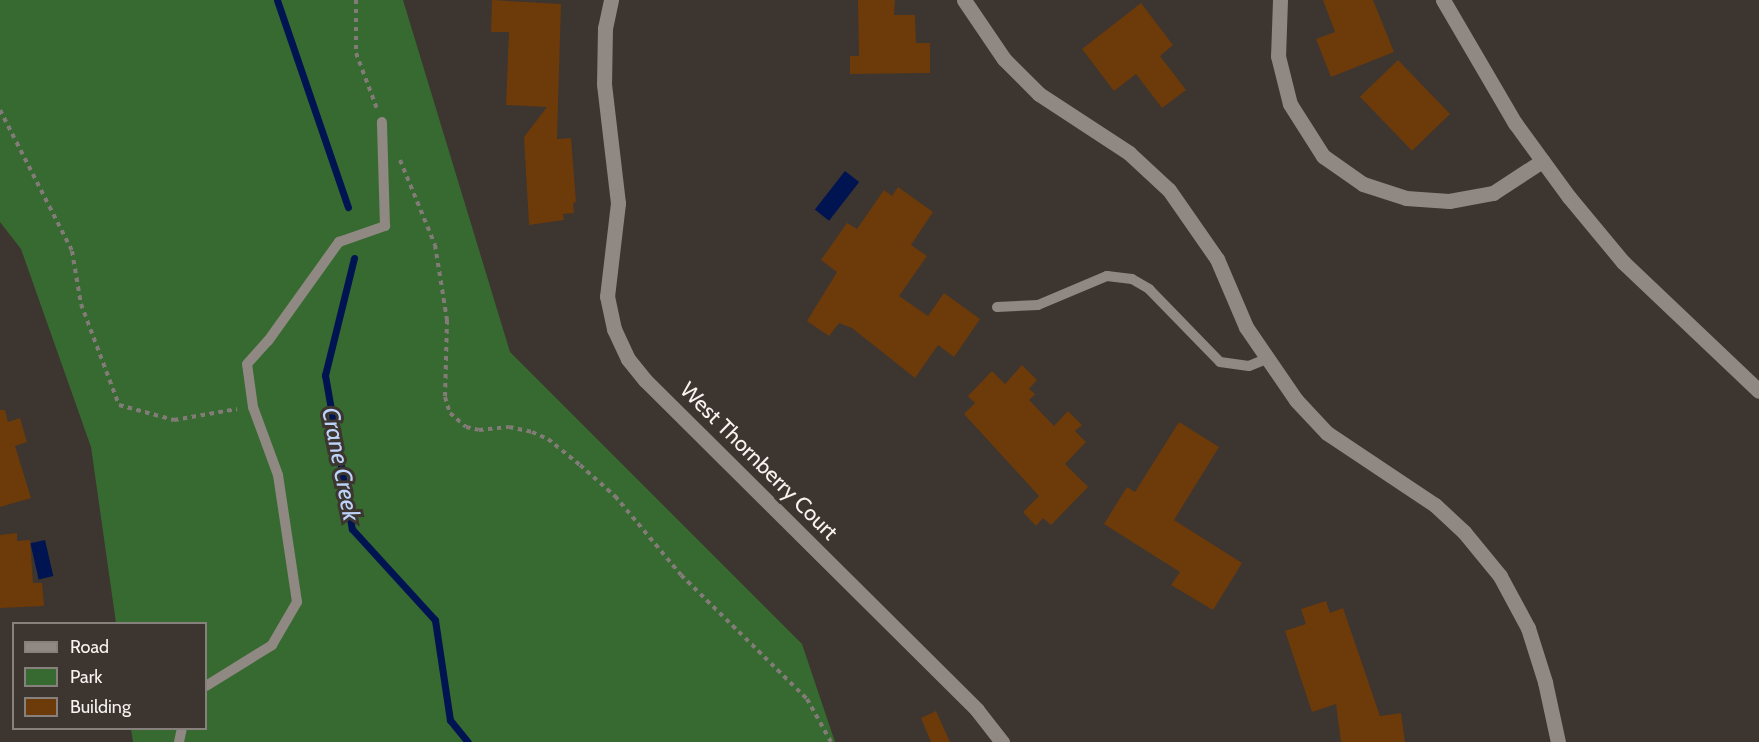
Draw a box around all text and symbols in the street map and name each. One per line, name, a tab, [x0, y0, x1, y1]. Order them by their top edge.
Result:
street label: West Thornberry Court	[675, 377, 843, 545]
water label: Crane Creek	[316, 405, 366, 523]
legend	[12, 622, 207, 730]
text: Road	[70, 636, 109, 658]
text: Park	[70, 666, 102, 688]
text: Building	[70, 696, 131, 718]

